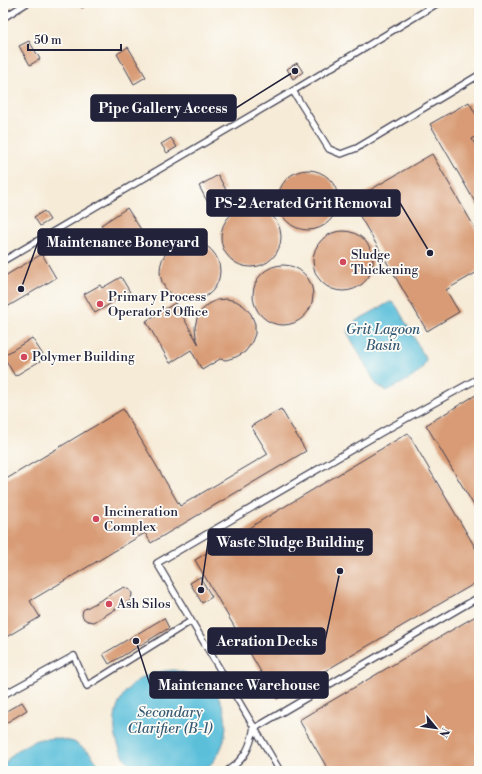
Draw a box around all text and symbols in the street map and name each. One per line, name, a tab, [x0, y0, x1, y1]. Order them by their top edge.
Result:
scale bar	[28, 26, 121, 52]
text: 50 m	[34, 33, 62, 48]
callout: Pipe Gallery Access	[91, 95, 236, 121]
text: Pipe Gallery Access	[99, 100, 227, 118]
callout: PS-2 Aerated Grit Removal	[207, 190, 400, 216]
text: PS-2 Aerated Grit Removal	[214, 195, 392, 213]
callout: Maintenance Boneyard	[38, 229, 207, 255]
text: Maintenance Boneyard	[46, 234, 200, 252]
place label: Sludge Thickening	[351, 247, 419, 278]
marker: Sludge Thickening	[338, 257, 348, 267]
place label: Primary Process Operator's Office	[108, 289, 208, 320]
marker: Primary Process Operator's Office	[95, 299, 105, 309]
water label: Grit Lagoon Basin	[346, 321, 420, 355]
place label: Polymer Building	[32, 349, 135, 365]
marker: Polymer Building	[19, 352, 29, 362]
place label: Incineration Complex	[104, 504, 178, 535]
marker: Incineration Complex	[91, 514, 101, 524]
callout: Waste Sludge Building	[208, 529, 372, 555]
text: Waste Sludge Building	[215, 534, 365, 552]
place label: Ash Silos	[116, 596, 171, 612]
marker: Ash Silos	[104, 599, 114, 609]
callout: Aeration Decks	[208, 628, 325, 654]
text: Aeration Decks	[215, 633, 318, 651]
callout: Maintenance Warehouse	[150, 672, 328, 698]
text: Maintenance Warehouse	[158, 677, 321, 695]
water label: Secondary Clarifier (B-1)	[128, 704, 213, 738]
north arrow	[416, 708, 456, 748]
text: N	[435, 725, 452, 740]

